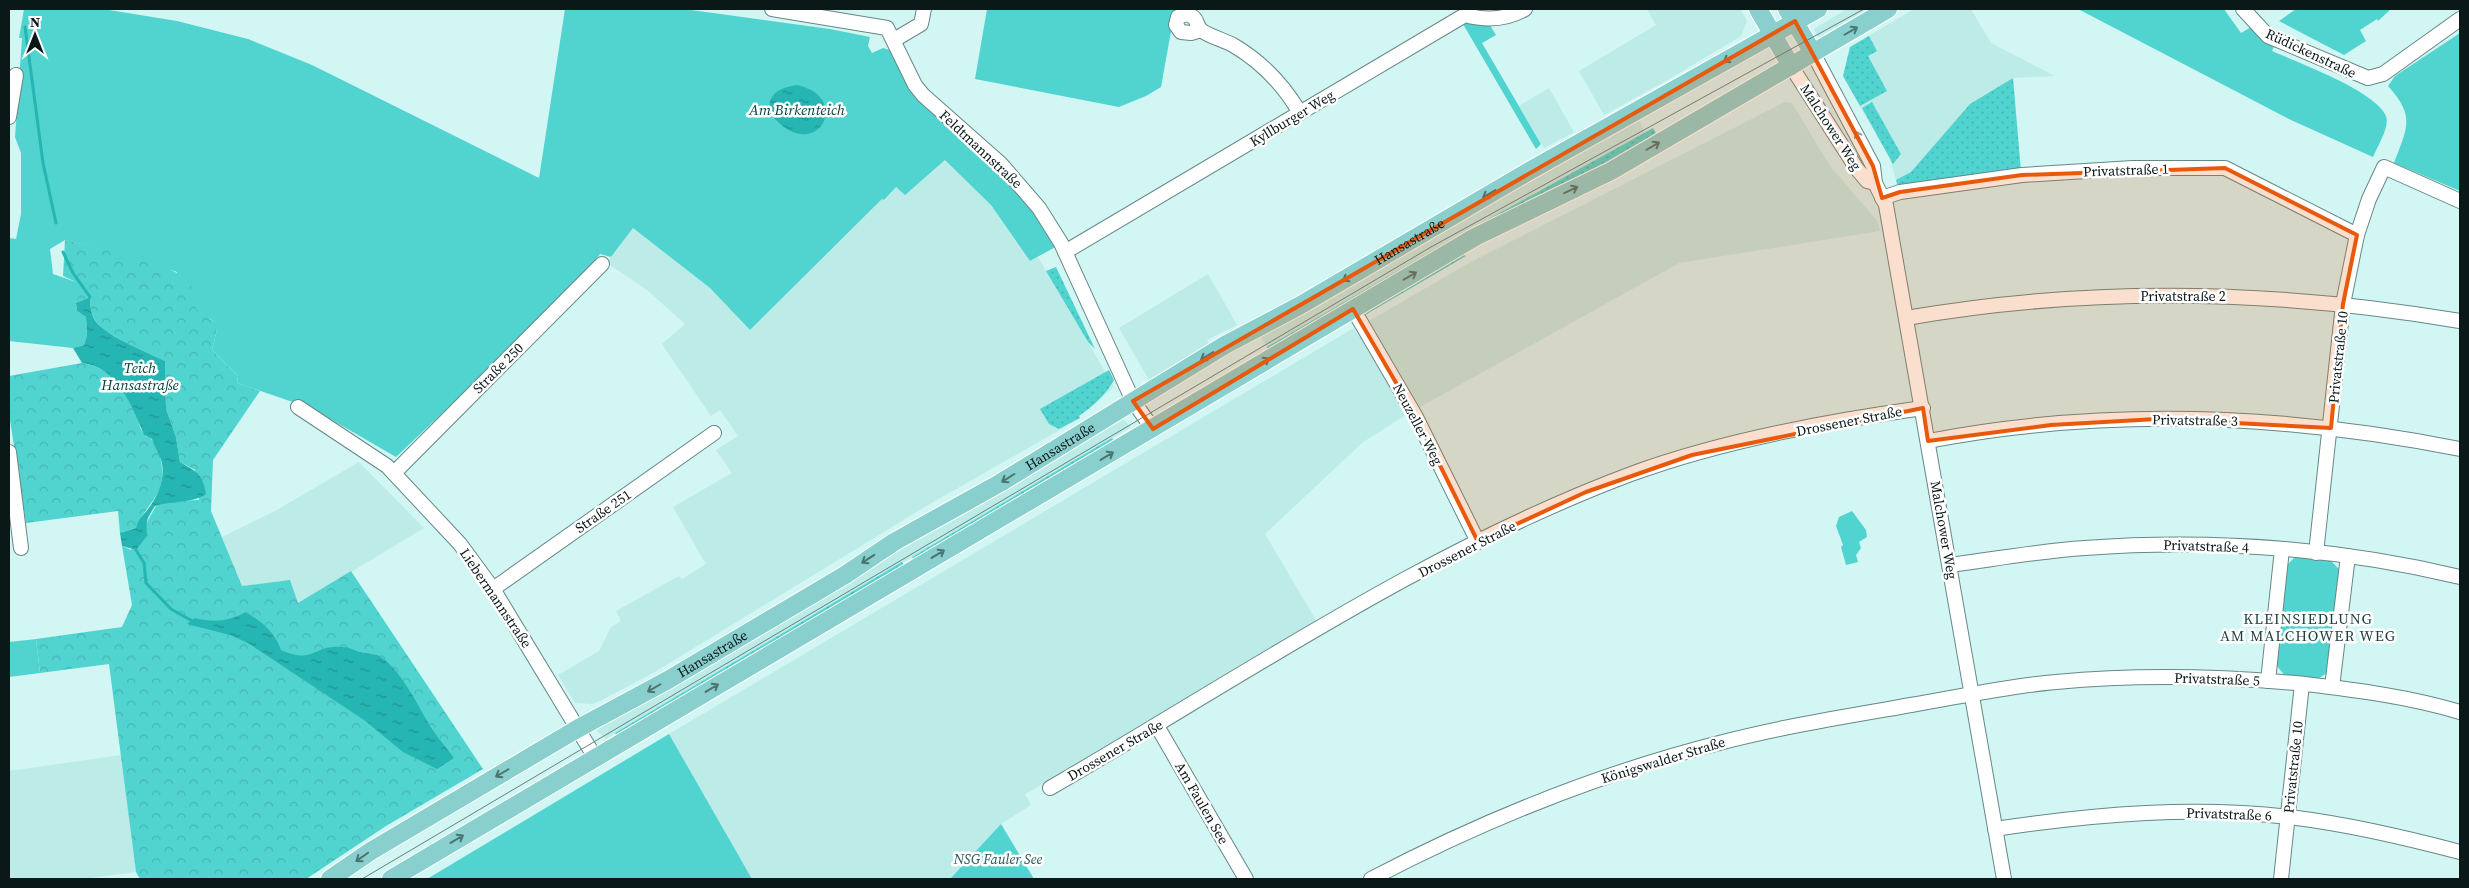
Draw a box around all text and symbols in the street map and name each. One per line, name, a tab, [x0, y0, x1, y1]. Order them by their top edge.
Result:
north arrow	[10, 10, 60, 60]
text: N	[30, 12, 40, 32]
street label: Rüdickenstraße	[2262, 23, 2360, 83]
one-way arrow	[1843, 25, 1857, 35]
one-way arrow	[1723, 53, 1737, 63]
street label: Malchower Weg	[1795, 80, 1867, 174]
street label: Kyllburger Weg	[1246, 85, 1338, 151]
water label: Am Birkenteich	[748, 99, 845, 120]
street label: Feldtmannstraße	[935, 105, 1027, 193]
one-way arrow	[1854, 131, 1863, 146]
one-way arrow	[1645, 141, 1659, 151]
street label: Privatstraße 1	[2083, 159, 2169, 181]
one-way arrow	[1563, 185, 1578, 195]
one-way arrow	[1482, 190, 1496, 200]
street label: Hansastraße	[1370, 213, 1448, 270]
one-way arrow	[1402, 270, 1417, 280]
one-way arrow	[1341, 272, 1356, 282]
street label: Privatstraße 2	[2140, 286, 2226, 306]
street label: Privatstraße 10	[2323, 310, 2353, 404]
street label: Straße 250	[468, 338, 528, 398]
one-way arrow	[1201, 352, 1215, 362]
water label: Teich Hansastraße	[100, 357, 179, 395]
one-way arrow	[1256, 357, 1270, 367]
street label: Neuzeller Weg	[1388, 380, 1448, 468]
street label: Drossener Straße	[1794, 401, 1904, 441]
street label: Privatstraße 3	[2152, 409, 2238, 431]
street label: Hansastraße	[1021, 417, 1099, 475]
one-way arrow	[1100, 450, 1114, 460]
one-way arrow	[1002, 473, 1016, 483]
street label: Malchower Weg	[1926, 479, 1962, 581]
street label: Straße 251	[571, 484, 635, 538]
street label: Drossener Straße	[1415, 516, 1519, 582]
street label: Privatstraße 4	[2163, 535, 2249, 557]
street label: Liebermannstraße	[455, 544, 537, 652]
one-way arrow	[930, 549, 944, 559]
one-way arrow	[861, 554, 875, 564]
district label: KLEINSIEDLUNG AM MALCHOWER WEG	[2220, 608, 2396, 646]
street label: Hansastraße	[673, 625, 751, 682]
street label: Privatstraße 5	[2174, 668, 2260, 690]
one-way arrow	[646, 683, 661, 693]
one-way arrow	[705, 683, 719, 693]
street label: Drossener Straße	[1063, 714, 1167, 786]
street label: Privatstraße 10	[2278, 720, 2308, 814]
street label: Königswalder Straße	[1599, 732, 1727, 788]
street label: Am Faulen See	[1170, 758, 1234, 848]
one-way arrow	[495, 769, 509, 779]
street label: Privatstraße 6	[2186, 803, 2272, 825]
one-way arrow	[449, 834, 463, 844]
park label: NSG Fauler See	[953, 849, 1042, 869]
one-way arrow	[356, 852, 370, 862]

